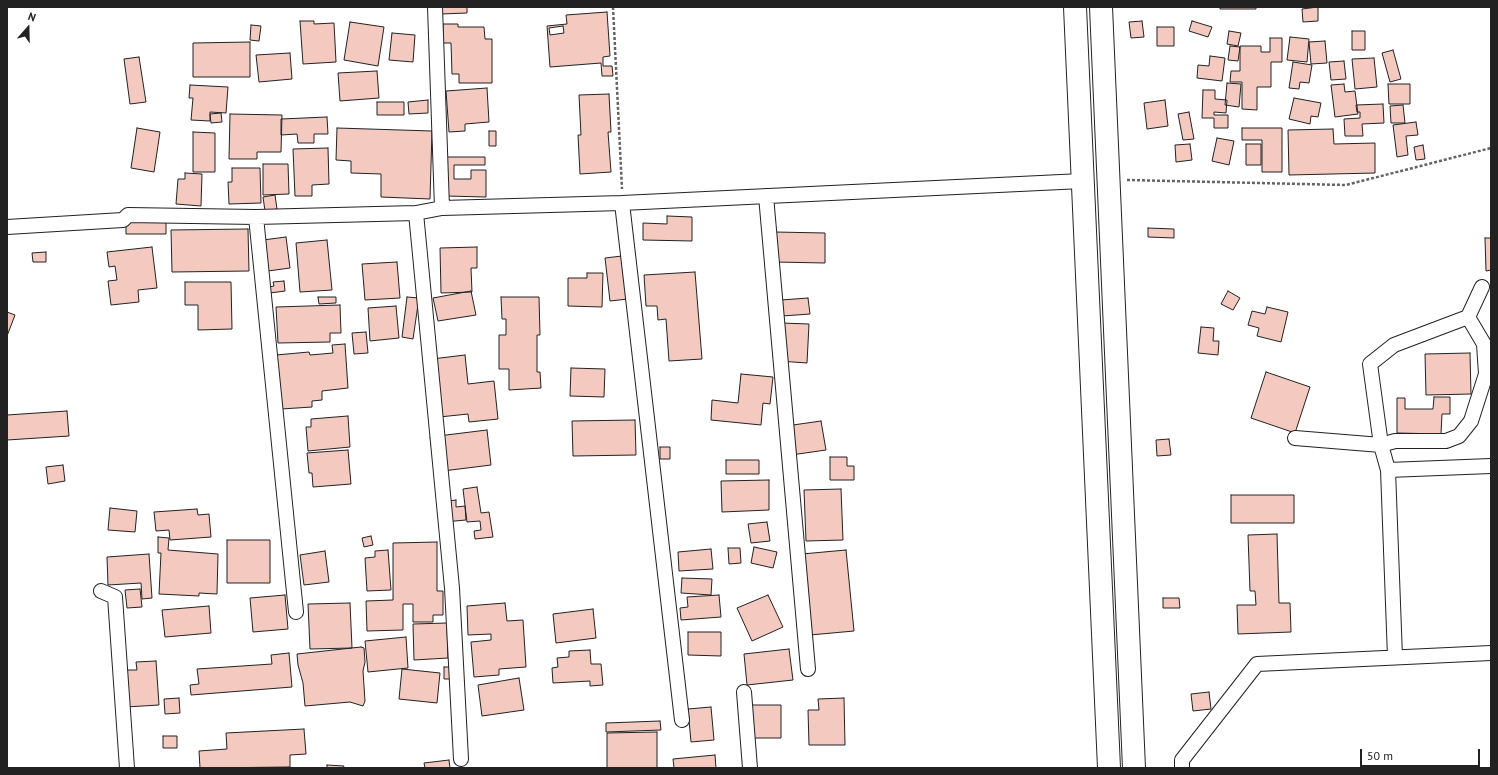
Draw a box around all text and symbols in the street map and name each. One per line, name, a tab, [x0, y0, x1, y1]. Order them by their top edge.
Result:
north arrow	[8, 8, 48, 48]
text: N	[26, 9, 38, 25]
scale bar	[1362, 741, 1482, 767]
text: 50 m	[1367, 748, 1393, 763]

